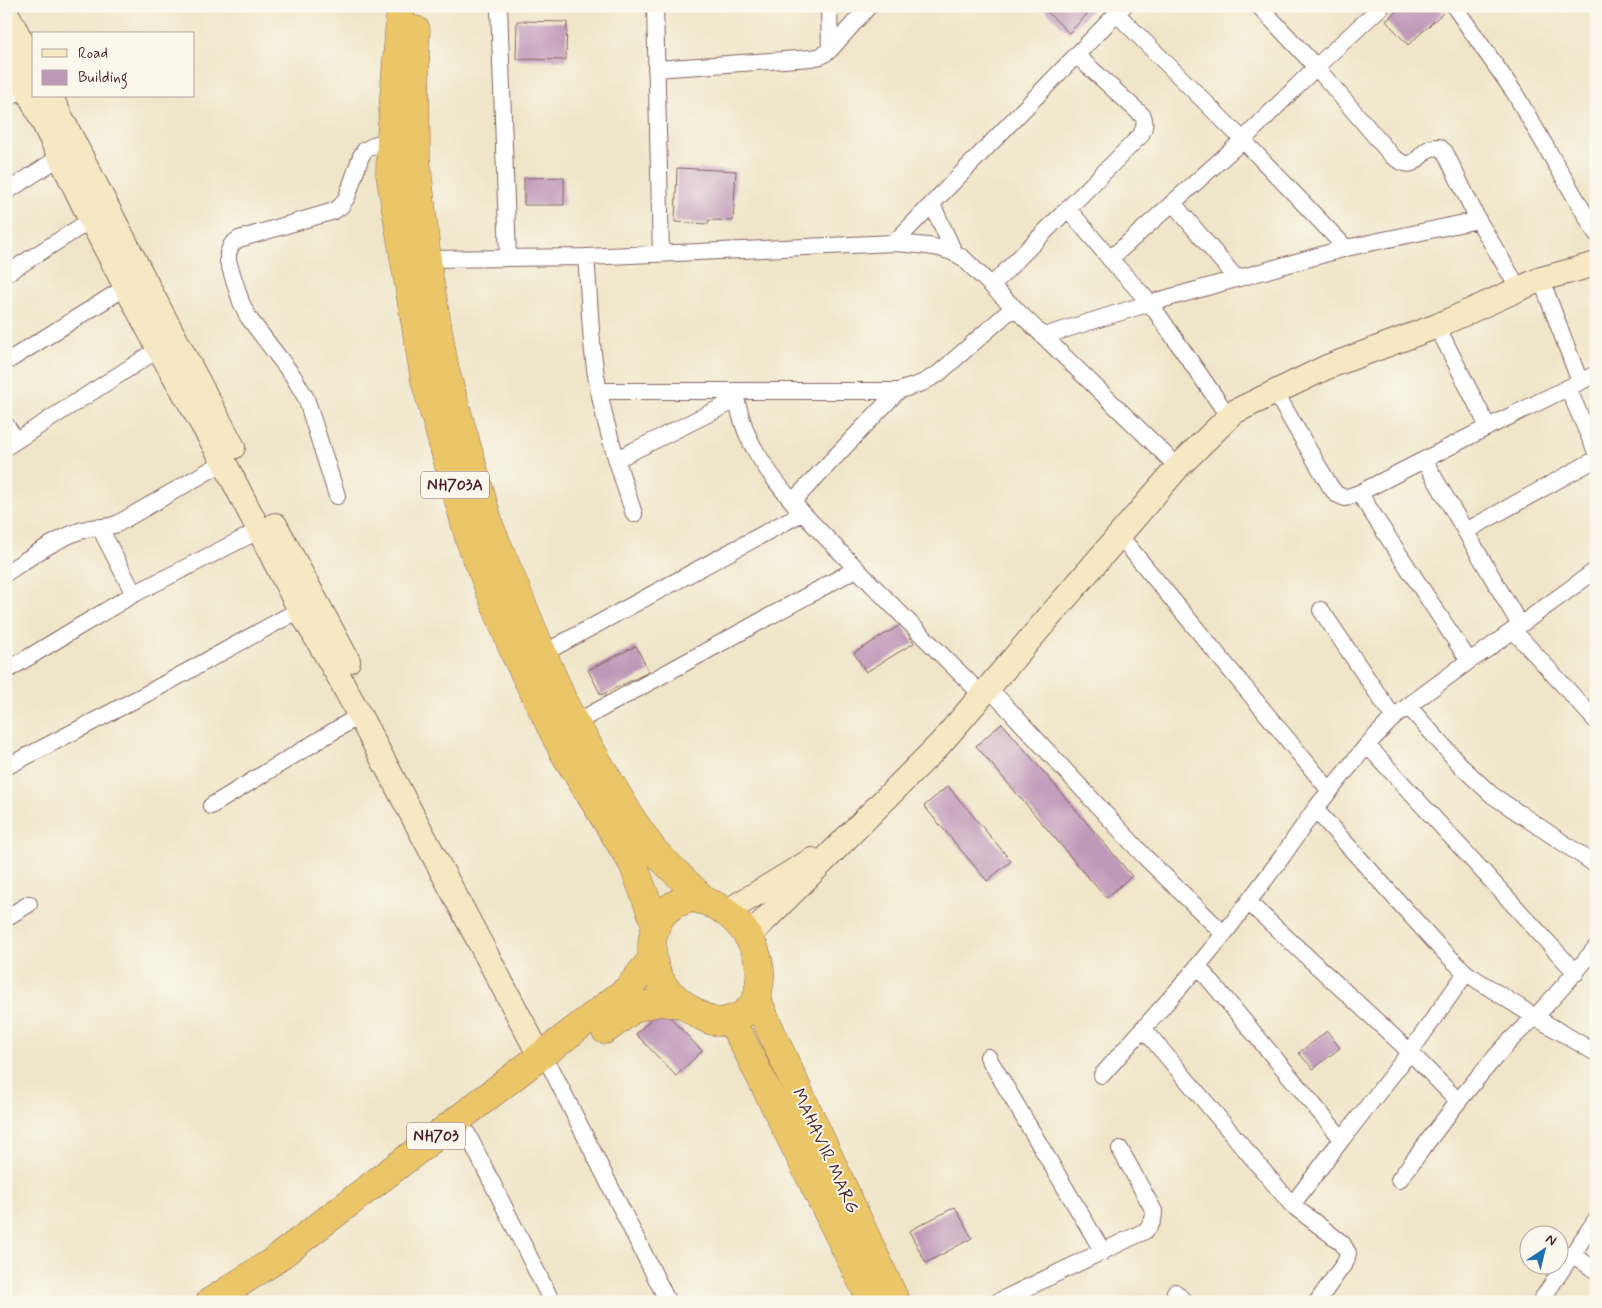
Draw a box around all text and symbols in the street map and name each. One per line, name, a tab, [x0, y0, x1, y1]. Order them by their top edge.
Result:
legend	[32, 32, 195, 98]
text: Road	[78, 44, 108, 64]
text: Building	[78, 68, 128, 89]
road number: NH703A	[421, 472, 489, 498]
street label: MAHAVIR MARG	[786, 1085, 865, 1217]
road number: NH703	[407, 1122, 465, 1150]
north arrow	[1520, 1226, 1570, 1276]
text: N	[1542, 1230, 1560, 1250]

